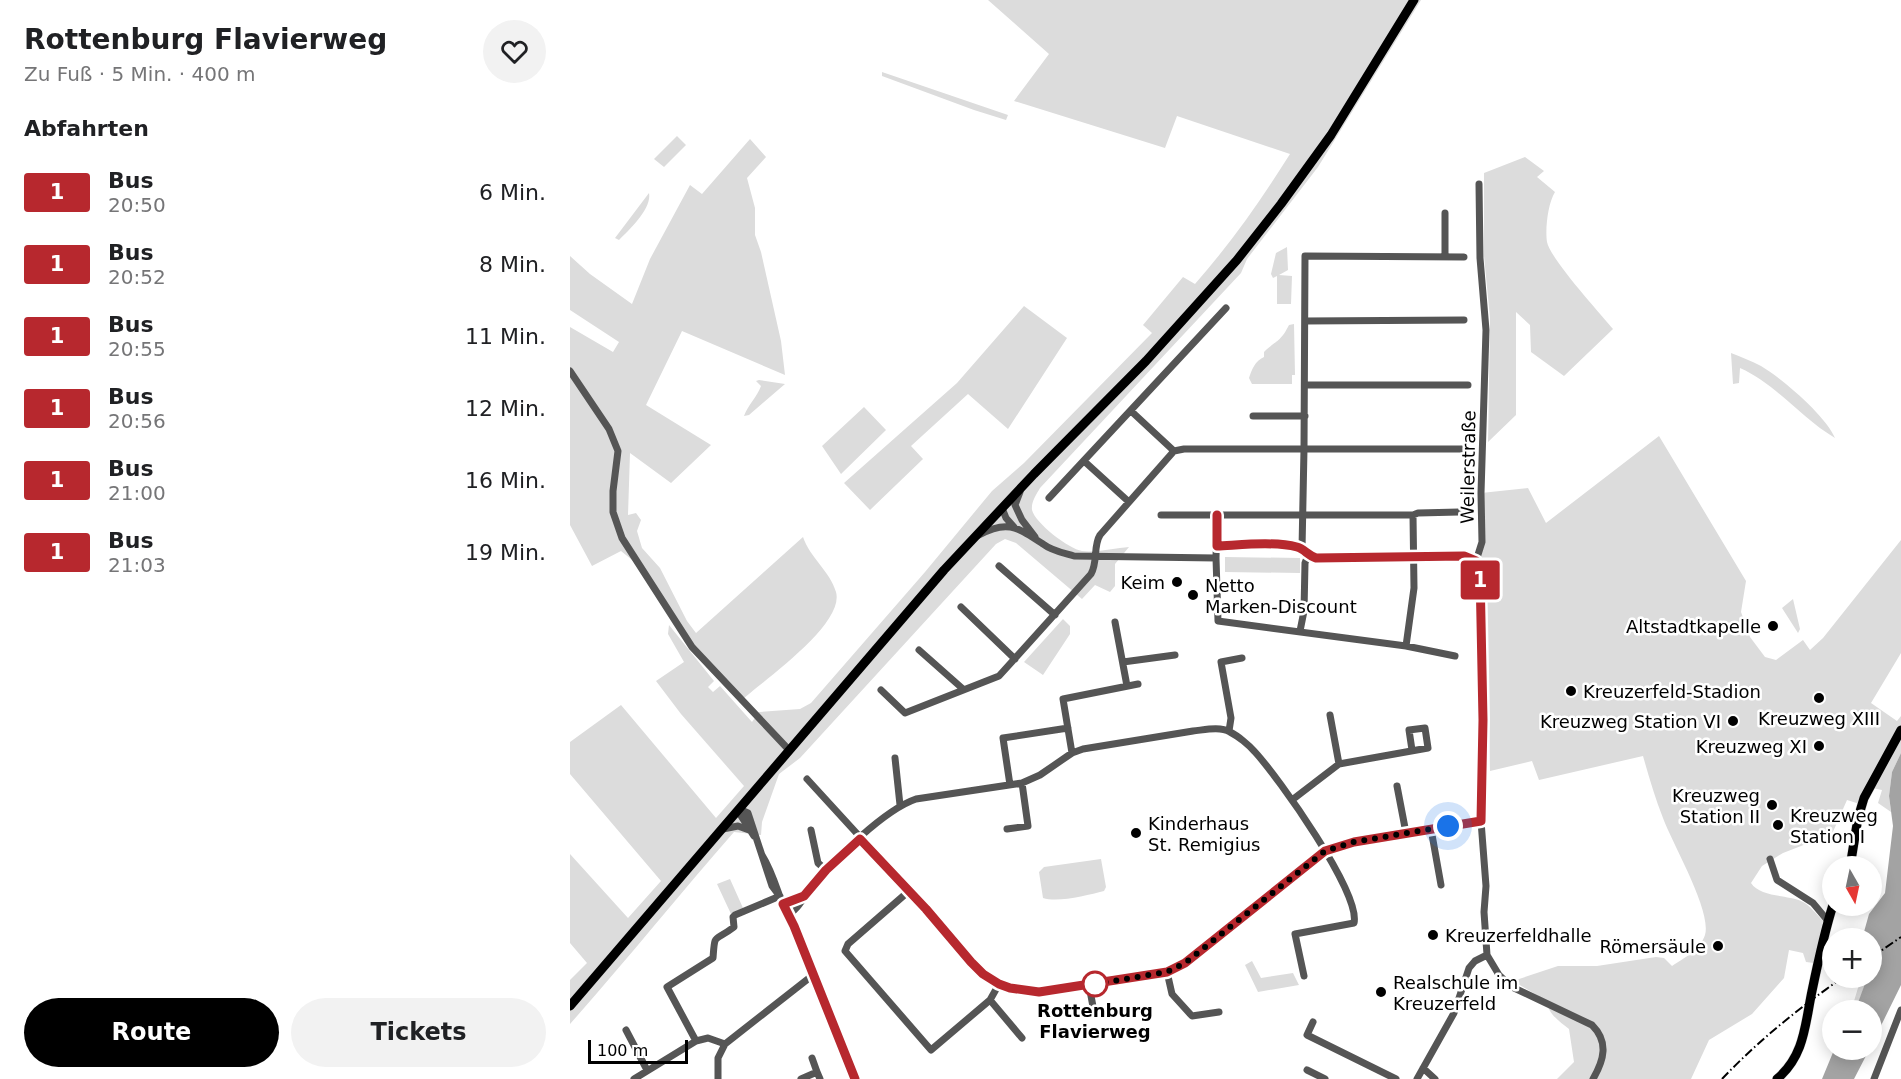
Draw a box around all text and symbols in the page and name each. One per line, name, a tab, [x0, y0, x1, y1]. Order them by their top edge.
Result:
button: heart	[483, 20, 546, 83]
text: Rottenburg Flavierweg	[24, 23, 387, 56]
text: Zu Fuß · 5 Min. · 400 m	[24, 62, 256, 86]
text: Abfahrten	[24, 116, 149, 141]
text: Bus	[108, 168, 154, 193]
text: 1	[50, 180, 64, 204]
text: 6 Min.	[479, 180, 546, 205]
text: 20:50	[108, 193, 166, 217]
text: Bus	[108, 240, 154, 265]
text: 1	[50, 252, 64, 276]
text: 8 Min.	[479, 252, 546, 277]
text: 20:52	[108, 265, 166, 289]
text: Bus	[108, 312, 154, 337]
text: 1	[50, 324, 64, 348]
text: 11 Min.	[465, 324, 546, 349]
text: 20:55	[108, 337, 166, 361]
text: Bus	[108, 384, 154, 409]
text: 1	[50, 396, 64, 420]
text: 12 Min.	[465, 396, 546, 421]
text: 20:56	[108, 409, 166, 433]
street label: Weilerstraße	[1457, 410, 1479, 524]
text: Bus	[108, 456, 154, 481]
text: 1	[50, 468, 64, 492]
text: 16 Min.	[465, 468, 546, 493]
text: 21:00	[108, 481, 166, 505]
text: Bus	[108, 528, 154, 553]
text: 1	[50, 540, 64, 564]
text: 19 Min.	[465, 540, 546, 565]
text: 21:03	[108, 553, 166, 577]
line badge: 1	[1460, 560, 1500, 600]
text: 1	[1473, 568, 1487, 592]
place label: Keim	[1120, 572, 1165, 593]
marker: Keim	[1170, 575, 1184, 589]
place label: Netto Marken-Discount	[1205, 575, 1357, 617]
marker: Netto Marken-Discount	[1186, 588, 1200, 602]
place label: Altstadtkapelle	[1626, 616, 1761, 637]
marker: Altstadtkapelle	[1766, 619, 1780, 633]
place label: Kreuzerfeld-Stadion	[1583, 681, 1761, 702]
marker: Kreuzerfeld-Stadion	[1564, 684, 1578, 698]
marker: Kreuzweg XIII	[1812, 691, 1826, 705]
place label: Kreuzweg XIII	[1758, 708, 1880, 729]
place label: Kreuzweg Station VI	[1540, 711, 1721, 732]
marker: Kreuzweg Station VI	[1726, 714, 1740, 728]
place label: Kreuzweg XI	[1696, 736, 1807, 757]
marker: Kreuzweg XI	[1812, 739, 1826, 753]
place label: Kreuzweg Station II	[1672, 785, 1760, 827]
marker: Kreuzweg Station II	[1765, 798, 1779, 812]
place label: Kreuzweg Station I	[1790, 805, 1878, 847]
your location	[1433, 811, 1463, 841]
place label: Kinderhaus St. Remigius	[1148, 813, 1260, 855]
marker: Kreuzweg Station I	[1771, 818, 1785, 832]
marker: Kinderhaus St. Remigius	[1129, 826, 1143, 840]
north arrow	[1822, 856, 1882, 916]
map controls	[1822, 856, 1882, 1060]
place label: Kreuzerfeldhalle	[1445, 925, 1592, 946]
marker: Kreuzerfeldhalle	[1426, 928, 1440, 942]
button: +	[1822, 928, 1882, 988]
place label: Römersäule	[1599, 936, 1706, 957]
marker: Römersäule	[1711, 939, 1725, 953]
marker: Rottenburg Flavierweg	[1082, 971, 1108, 997]
place label: Realschule im Kreuzerfeld	[1393, 972, 1518, 1014]
marker: Realschule im Kreuzerfeld	[1374, 985, 1388, 999]
button: Route	[24, 998, 279, 1067]
button: Tickets	[291, 998, 546, 1067]
place label: Rottenburg Flavierweg	[1037, 1000, 1153, 1042]
button: −	[1822, 1000, 1882, 1060]
scale bar	[588, 1037, 688, 1064]
text: 100 m	[597, 1041, 648, 1060]

